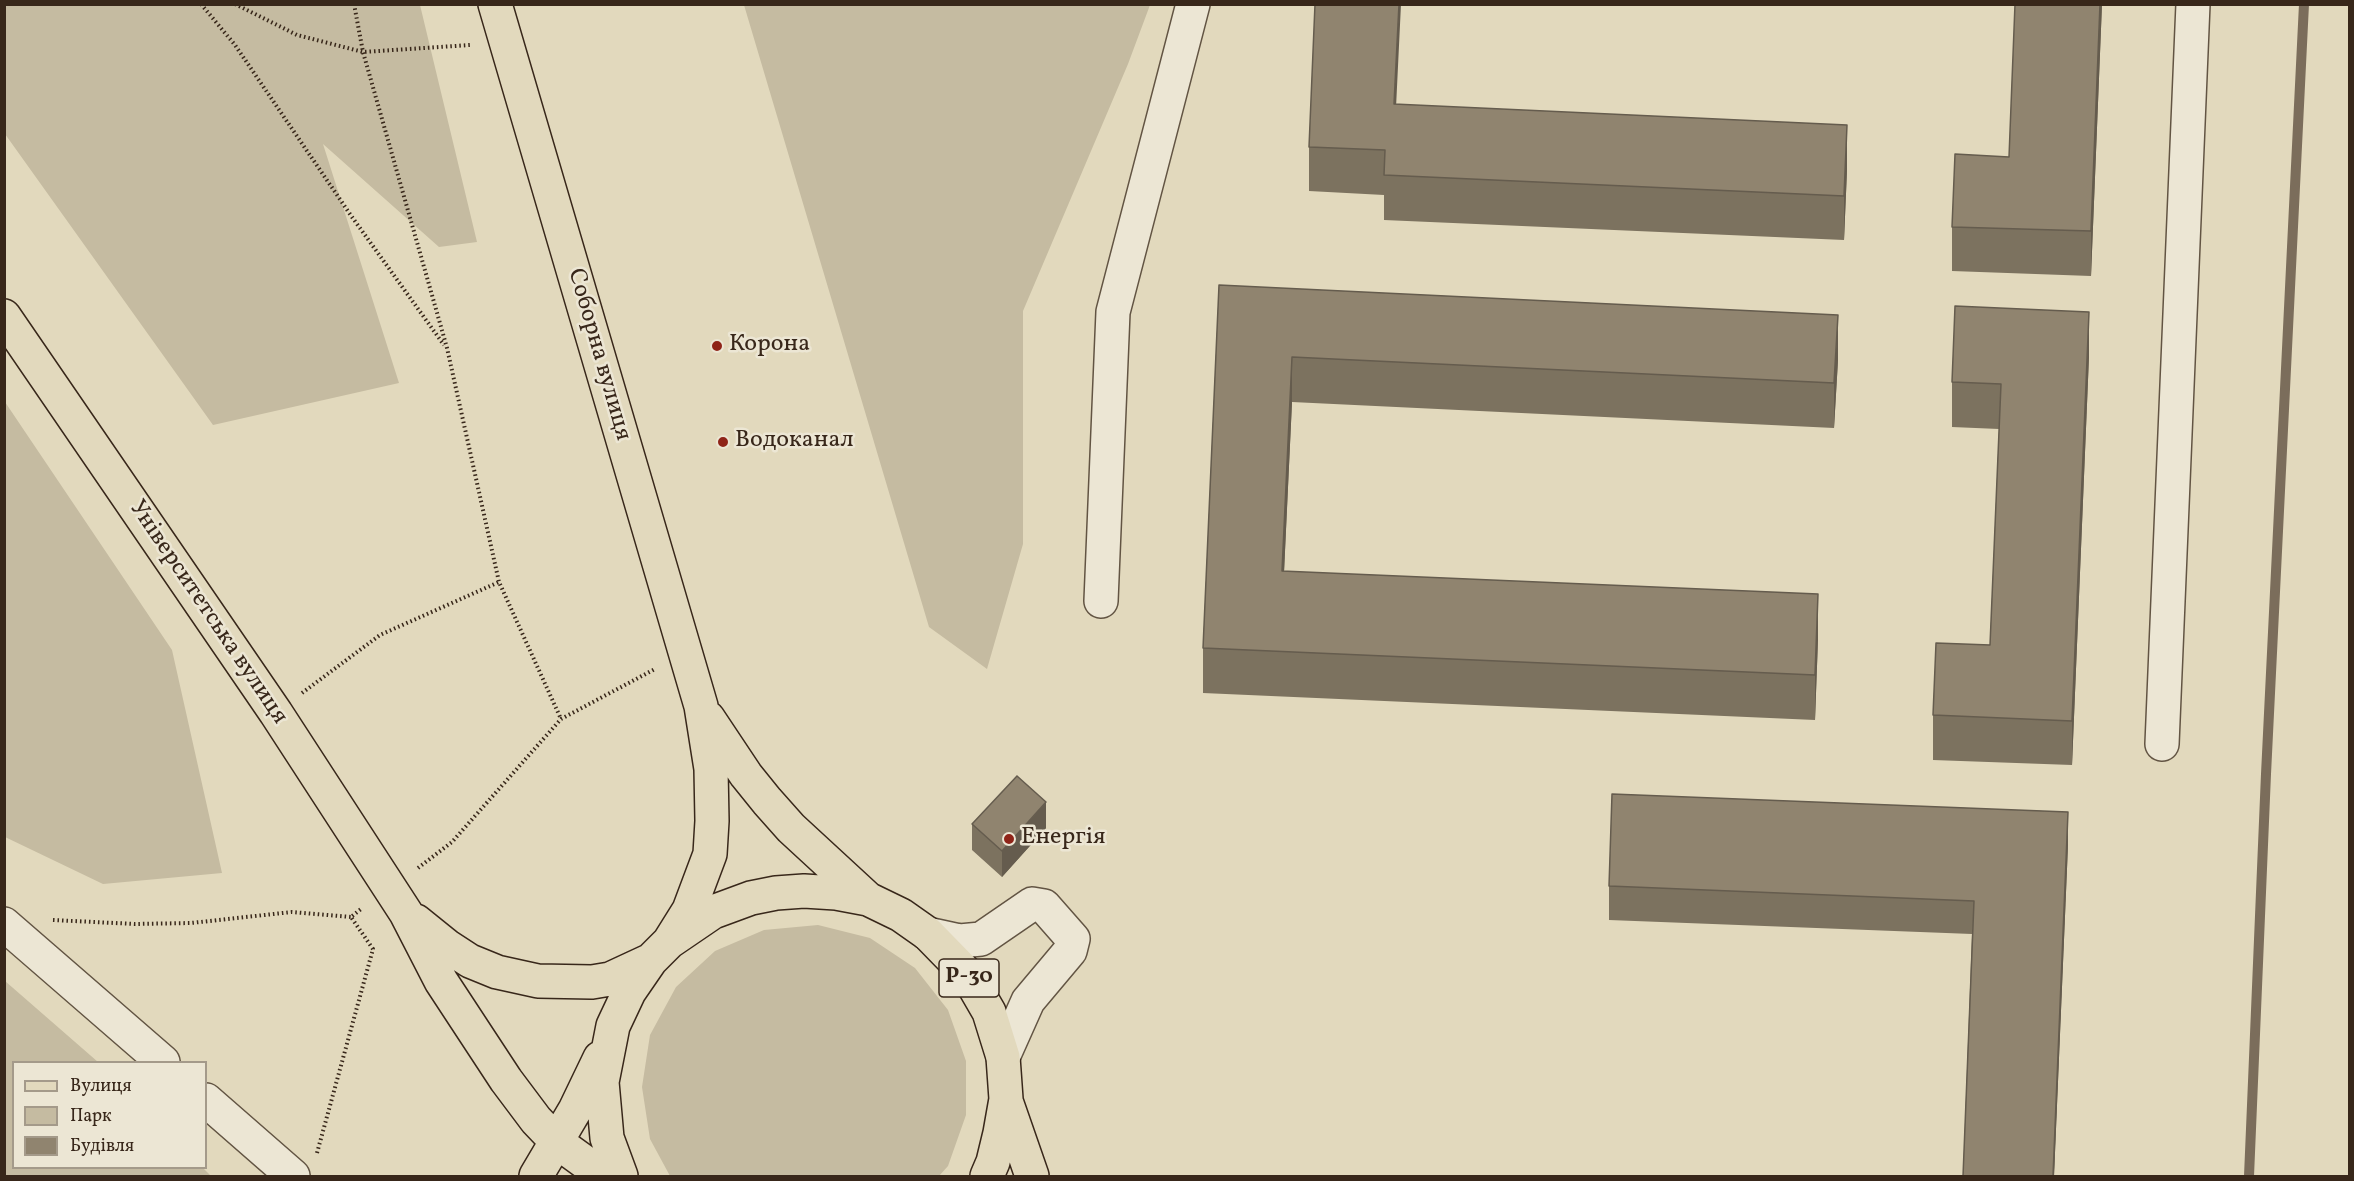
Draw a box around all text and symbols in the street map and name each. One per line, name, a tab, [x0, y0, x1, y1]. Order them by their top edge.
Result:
street label: Соборна вулиця	[560, 266, 636, 444]
place label: Корона	[729, 332, 810, 360]
marker: Корона	[710, 339, 724, 353]
place label: Водоканал	[735, 428, 853, 456]
marker: Водоканал	[716, 435, 730, 449]
street label: Університетська вулиця	[121, 495, 293, 731]
place label: Енергія	[1021, 825, 1105, 853]
marker: Енергія	[1002, 832, 1016, 846]
road number: Р-30	[939, 959, 999, 997]
legend	[12, 1061, 207, 1169]
text: Вулиця	[70, 1074, 132, 1099]
text: Парк	[70, 1104, 112, 1129]
text: Будівля	[70, 1134, 134, 1159]

